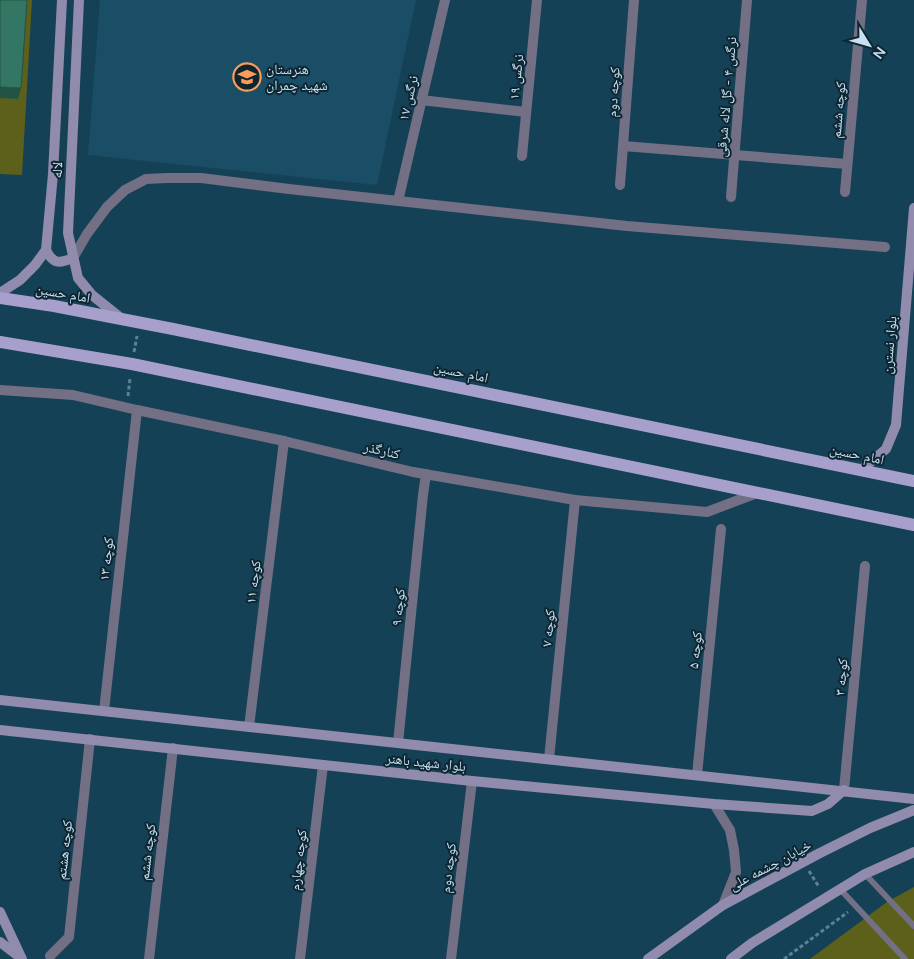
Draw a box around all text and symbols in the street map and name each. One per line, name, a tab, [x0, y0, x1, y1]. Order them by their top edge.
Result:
north arrow	[844, 20, 894, 70]
street label: نرگس ۴ - گل لاله شرقی	[712, 36, 741, 158]
text: N	[868, 43, 890, 62]
street label: نرگس ۱۹	[505, 53, 528, 101]
place label: هنرستان شهید چمران	[266, 60, 328, 95]
school or university icon: هنرستان شهید چمران	[232, 62, 262, 92]
street label: کوچه دوم	[602, 66, 625, 118]
street label: نرگس ۱۷	[394, 74, 423, 123]
street label: کوچه ششم	[827, 81, 850, 139]
street label: لاله	[48, 161, 67, 179]
street label: امام حسین	[34, 279, 92, 308]
street label: بلوار نسترن	[877, 315, 902, 375]
street label: امام حسین	[432, 357, 490, 388]
street label: کنارگذر	[361, 437, 402, 464]
street label: امام حسین	[828, 439, 886, 470]
street label: کوچه ۱۳	[95, 536, 118, 582]
street label: کوچه ۱۱	[241, 559, 266, 605]
street label: کوچه ۹	[387, 587, 410, 627]
street label: کوچه ۷	[537, 608, 560, 648]
street label: کوچه ۵	[684, 630, 707, 670]
street label: کوچه ۳	[830, 657, 853, 697]
street label: بلوار شهید باهنر	[384, 749, 467, 776]
street label: کوچه هشتم	[52, 819, 77, 881]
street label: کوچه ششم	[135, 822, 160, 882]
street label: کوچه چهارم	[285, 828, 312, 892]
street label: خیابان چشمه علی	[726, 836, 815, 895]
street label: کوچه دوم	[436, 842, 461, 894]

